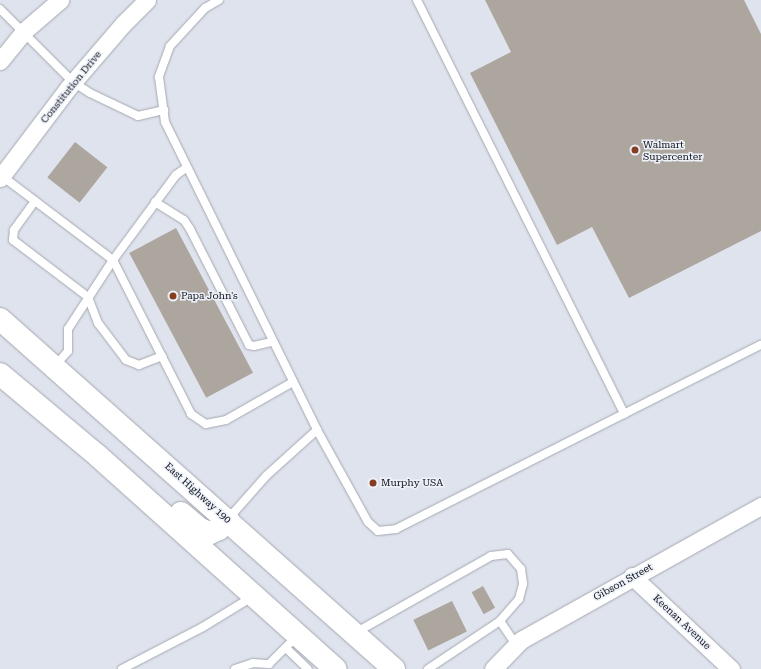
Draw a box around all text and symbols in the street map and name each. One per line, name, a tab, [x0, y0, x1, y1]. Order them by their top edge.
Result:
street label: Constitution Drive	[38, 48, 104, 126]
place label: Walmart Supercenter	[643, 138, 702, 162]
marker: Walmart Supercenter	[630, 145, 640, 155]
place label: Papa John's	[181, 290, 238, 302]
marker: Papa John's	[168, 291, 178, 301]
street label: East Highway 190	[162, 460, 234, 526]
place label: Murphy USA	[381, 477, 443, 489]
marker: Murphy USA	[368, 478, 378, 488]
street label: Gibson Street	[591, 561, 655, 603]
street label: Keenan Avenue	[651, 592, 713, 652]

